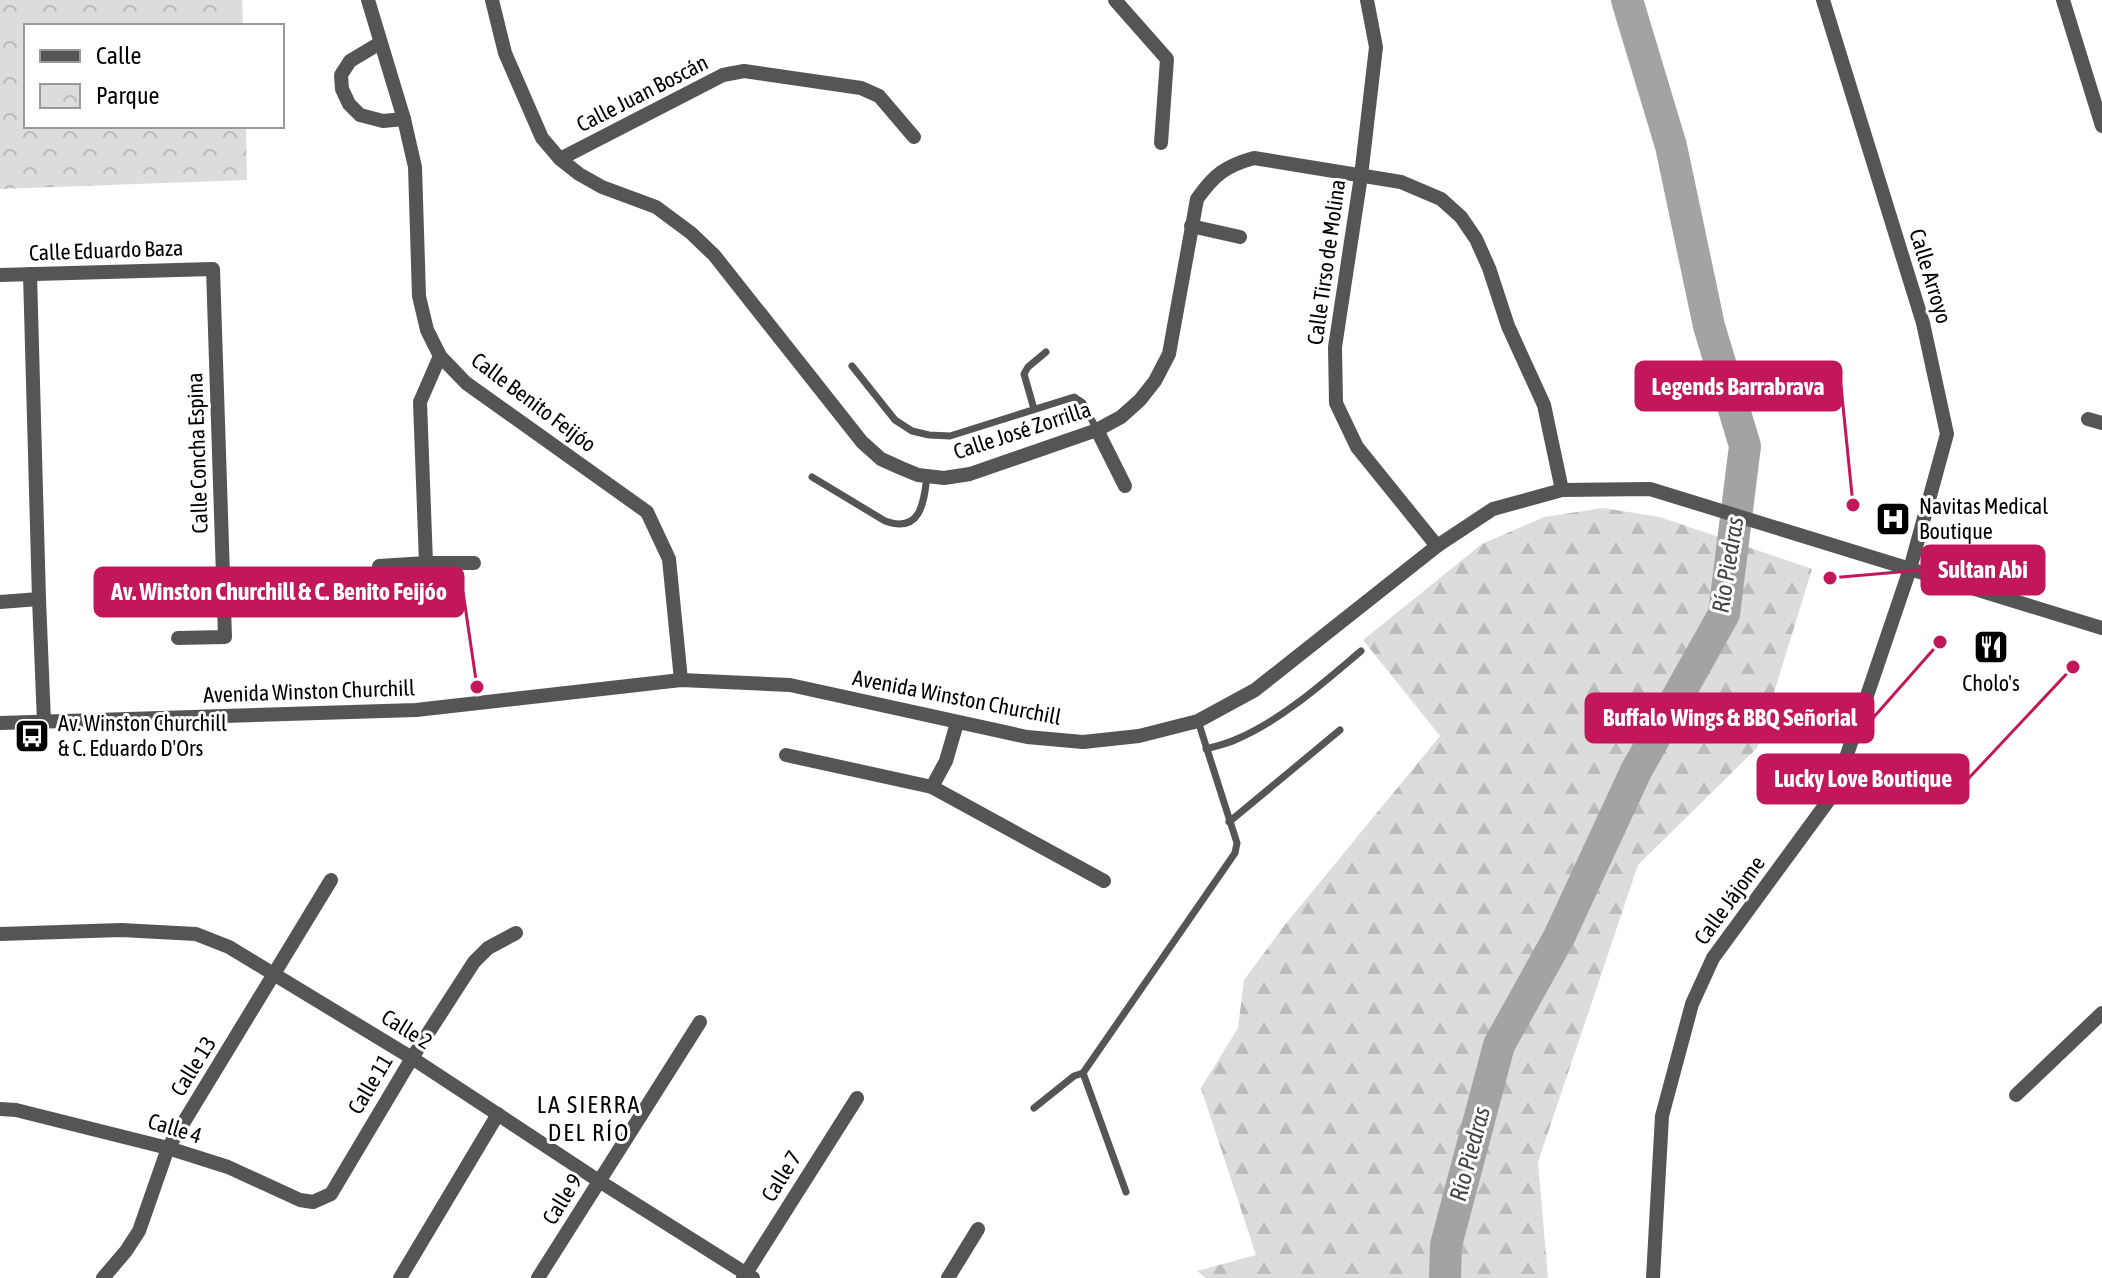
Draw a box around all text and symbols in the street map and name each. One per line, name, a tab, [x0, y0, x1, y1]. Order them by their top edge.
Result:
legend	[24, 24, 284, 128]
text: Calle	[96, 42, 141, 69]
street label: Calle Juan Boscán	[572, 49, 712, 137]
text: Parque	[96, 82, 159, 109]
street label: Calle Tirso de Molina	[1302, 178, 1350, 346]
street label: Calle Arroyo	[1904, 226, 1958, 326]
street label: Calle Eduardo Baza	[28, 234, 184, 266]
street label: Calle Benito Feijóo	[467, 347, 601, 457]
callout: Legends Barrabrava	[1636, 362, 1841, 410]
street label: Calle Concha Espina	[181, 372, 213, 534]
text: Legends Barrabrava	[1651, 373, 1825, 400]
street label: Calle José Zorrilla	[950, 396, 1094, 464]
place label: Navitas Medical Boutique	[1919, 493, 2048, 544]
hospital icon: Navitas Medical Boutique	[1874, 500, 1912, 538]
water label: Río Piedras	[1707, 515, 1748, 615]
callout: Sultan Abi	[1922, 546, 2044, 594]
text: Sultan Abi	[1938, 556, 2028, 583]
callout: Av. Winston Churchill & C. Benito Feijóo	[95, 568, 463, 616]
text: Av. Winston Churchill & C. Benito Feijóo	[110, 578, 447, 605]
restaurant icon: Cholo's	[1972, 628, 2010, 666]
street label: Avenida Winston Churchill	[851, 664, 1064, 730]
place label: Cholo's	[1962, 670, 2020, 696]
street label: Avenida Winston Churchill	[203, 674, 415, 708]
callout: Buffalo Wings & BBQ Señorial	[1586, 694, 1873, 742]
text: Buffalo Wings & BBQ Señorial	[1603, 704, 1858, 731]
place label: Av. Winston Churchill & C. Eduardo D'Ors	[58, 710, 227, 761]
bus stop icon: Av. Winston Churchill & C. Eduardo D'Ors	[13, 717, 51, 755]
callout: Lucky Love Boutique	[1758, 755, 1968, 803]
text: Lucky Love Boutique	[1774, 765, 1952, 792]
street label: Calle Jájome	[1688, 851, 1770, 949]
street label: Calle 2	[377, 1003, 437, 1055]
street label: Calle 13	[165, 1031, 221, 1101]
street label: Calle 11	[342, 1049, 398, 1119]
district label: LA SIERRA DEL RÍO	[537, 1091, 641, 1146]
water label: Río Piedras	[1444, 1104, 1495, 1204]
street label: Calle 4	[145, 1108, 205, 1148]
street label: Calle 7	[755, 1146, 807, 1206]
street label: Calle 9	[536, 1169, 588, 1229]

